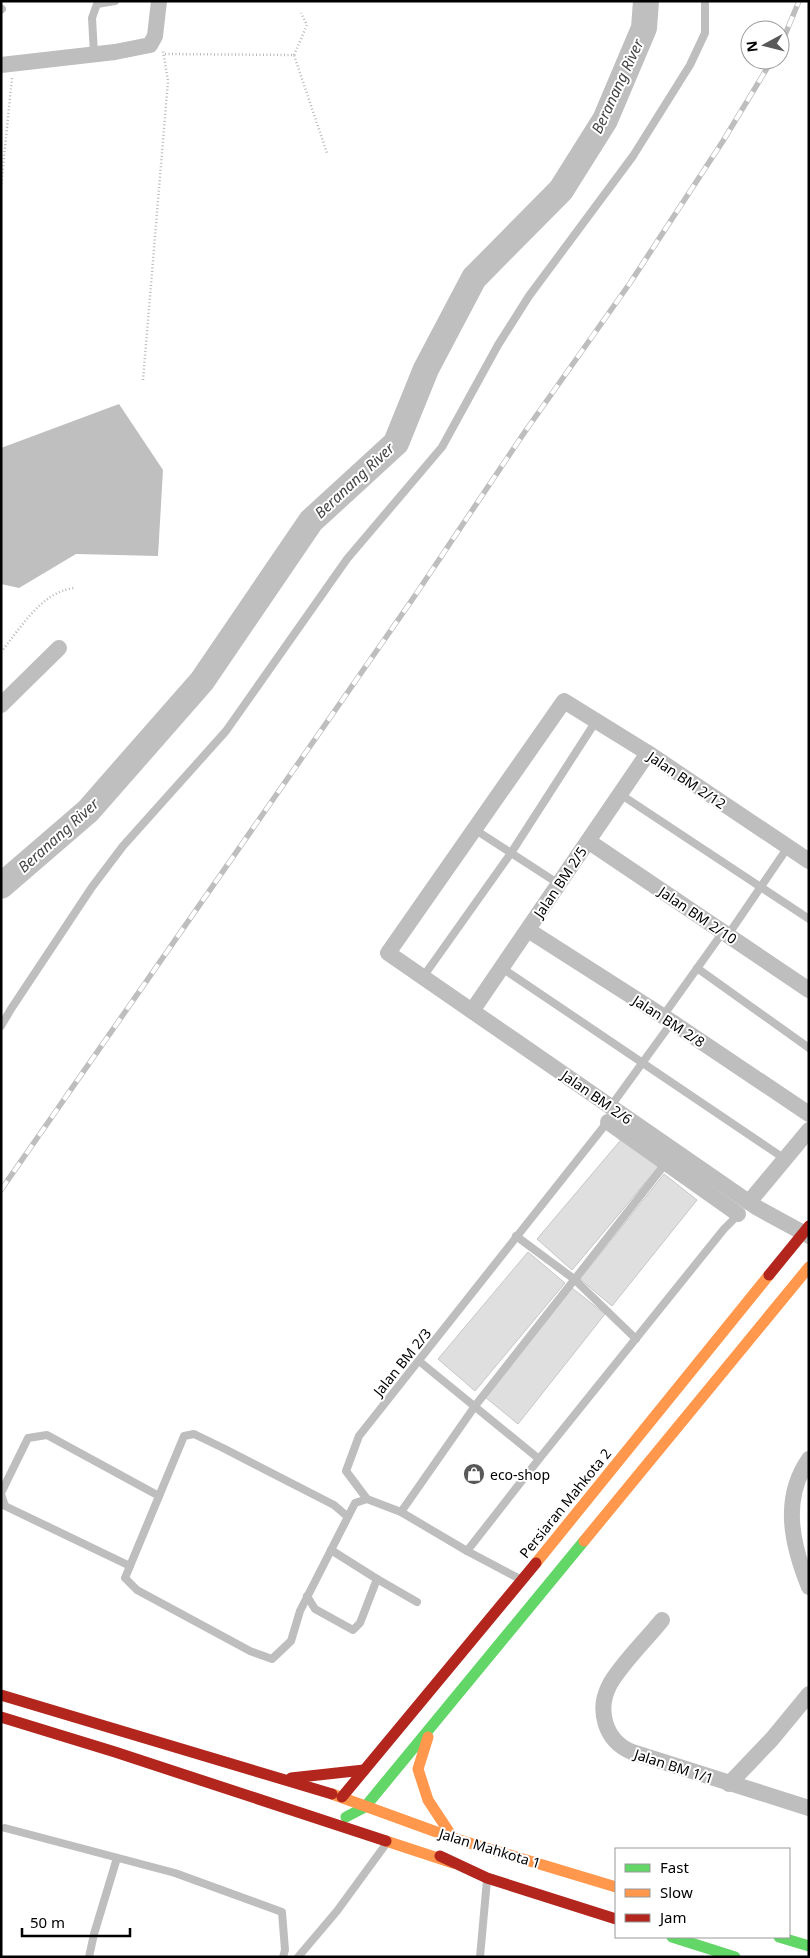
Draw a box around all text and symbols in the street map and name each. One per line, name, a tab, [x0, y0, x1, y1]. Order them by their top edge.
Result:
north arrow	[740, 20, 790, 70]
water label: Beranang River	[586, 35, 648, 136]
text: N	[741, 40, 762, 53]
water label: Beranang River	[310, 437, 399, 522]
street label: Jalan BM 2/12	[643, 746, 730, 813]
water label: Beranang River	[13, 793, 103, 877]
street label: Jalan BM 2/5	[528, 843, 591, 923]
street label: Jalan BM 2/10	[654, 881, 741, 948]
street label: Jalan BM 2/8	[628, 990, 709, 1051]
street label: Jalan BM 2/6	[556, 1065, 636, 1128]
street label: Jalan BM 2/3	[368, 1324, 435, 1401]
street label: Persiaran Mahkota 2	[515, 1444, 615, 1562]
shop icon: eco-shop	[462, 1462, 486, 1486]
place label: eco-shop	[490, 1465, 550, 1484]
street label: Jalan BM 1/1	[630, 1744, 716, 1788]
street label: Jalan Mahkota 1	[435, 1823, 543, 1872]
legend	[615, 1848, 790, 1938]
text: Fast	[660, 1857, 689, 1877]
text: Slow	[660, 1882, 693, 1902]
scale bar	[22, 1906, 130, 1938]
text: Jam	[658, 1907, 687, 1927]
text: 50 m	[30, 1912, 65, 1932]

